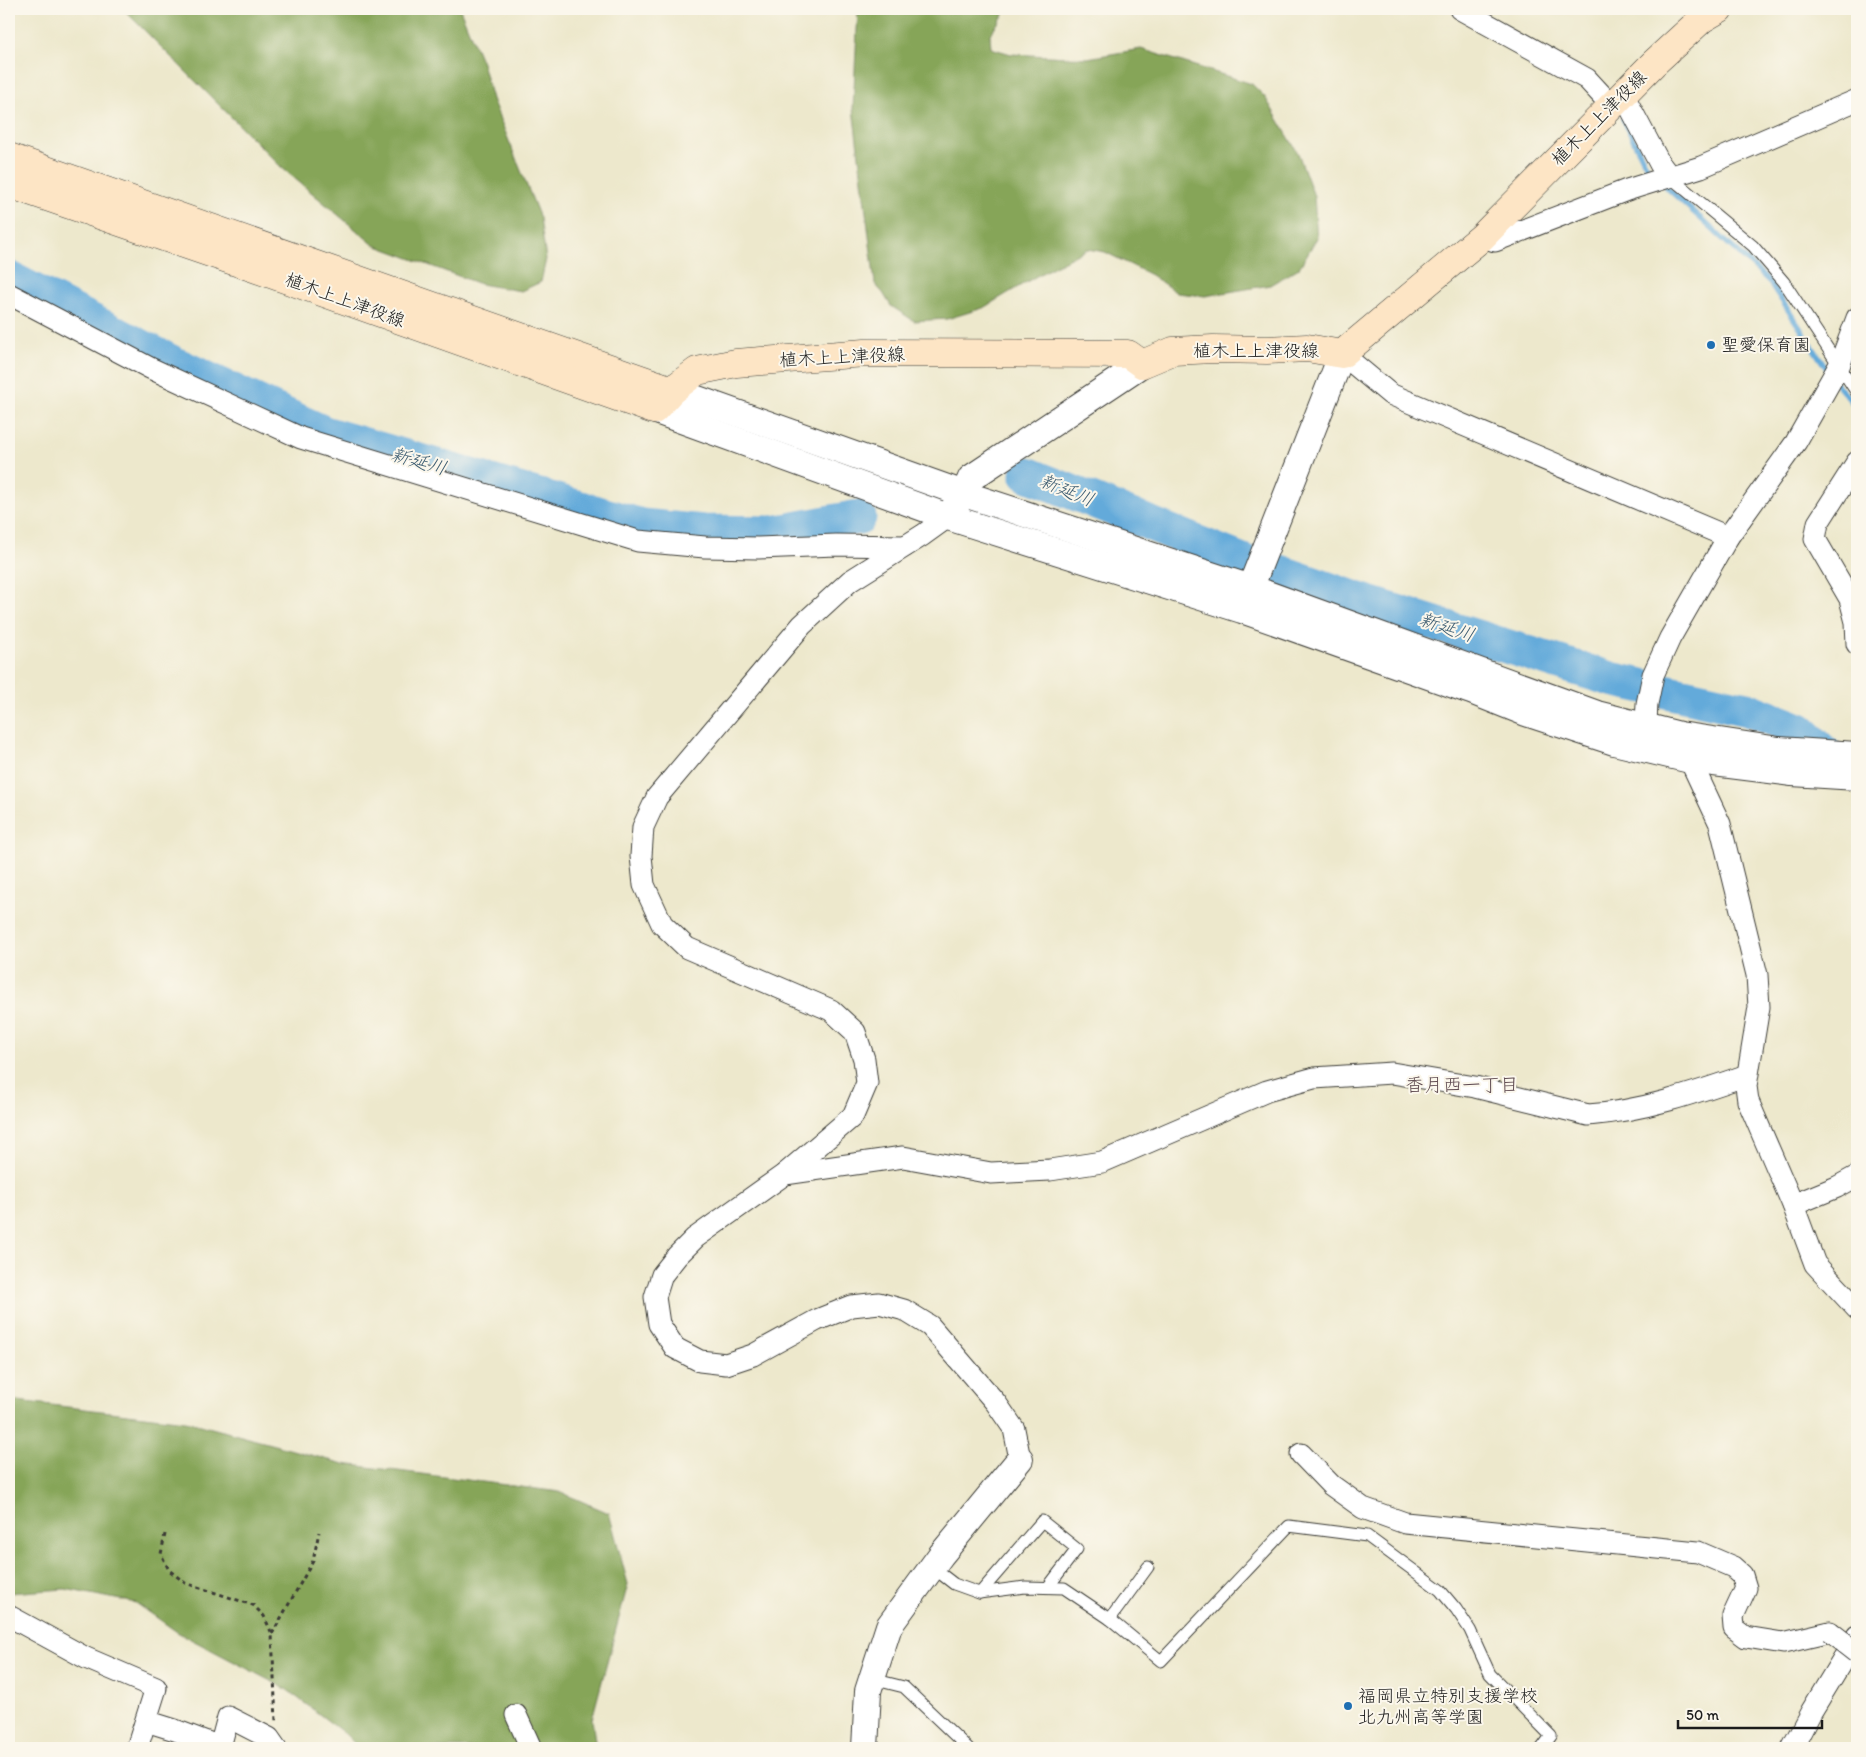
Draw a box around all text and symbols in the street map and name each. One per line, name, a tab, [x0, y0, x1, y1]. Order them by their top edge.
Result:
street label: 植木上上津役線	[1547, 66, 1651, 170]
street label: 植木上上津役線	[282, 268, 408, 332]
place label: 聖愛保育園	[1721, 334, 1811, 356]
marker: 聖愛保育園	[1705, 339, 1717, 351]
street label: 植木上上津役線	[1193, 340, 1319, 362]
street label: 植木上上津役線	[779, 343, 905, 371]
water label: 新延川	[388, 442, 450, 480]
water label: 新延川	[1036, 469, 1098, 511]
water label: 新延川	[1416, 607, 1478, 647]
district label: 香月西一丁目	[1405, 1073, 1519, 1096]
place label: 福岡県立特別支援学校 北九州高等学園	[1358, 1685, 1538, 1728]
scale bar	[1678, 1697, 1822, 1729]
marker: 福岡県立特別支援学校 北九州高等学園	[1342, 1700, 1354, 1712]
text: 50 m	[1686, 1706, 1719, 1724]

